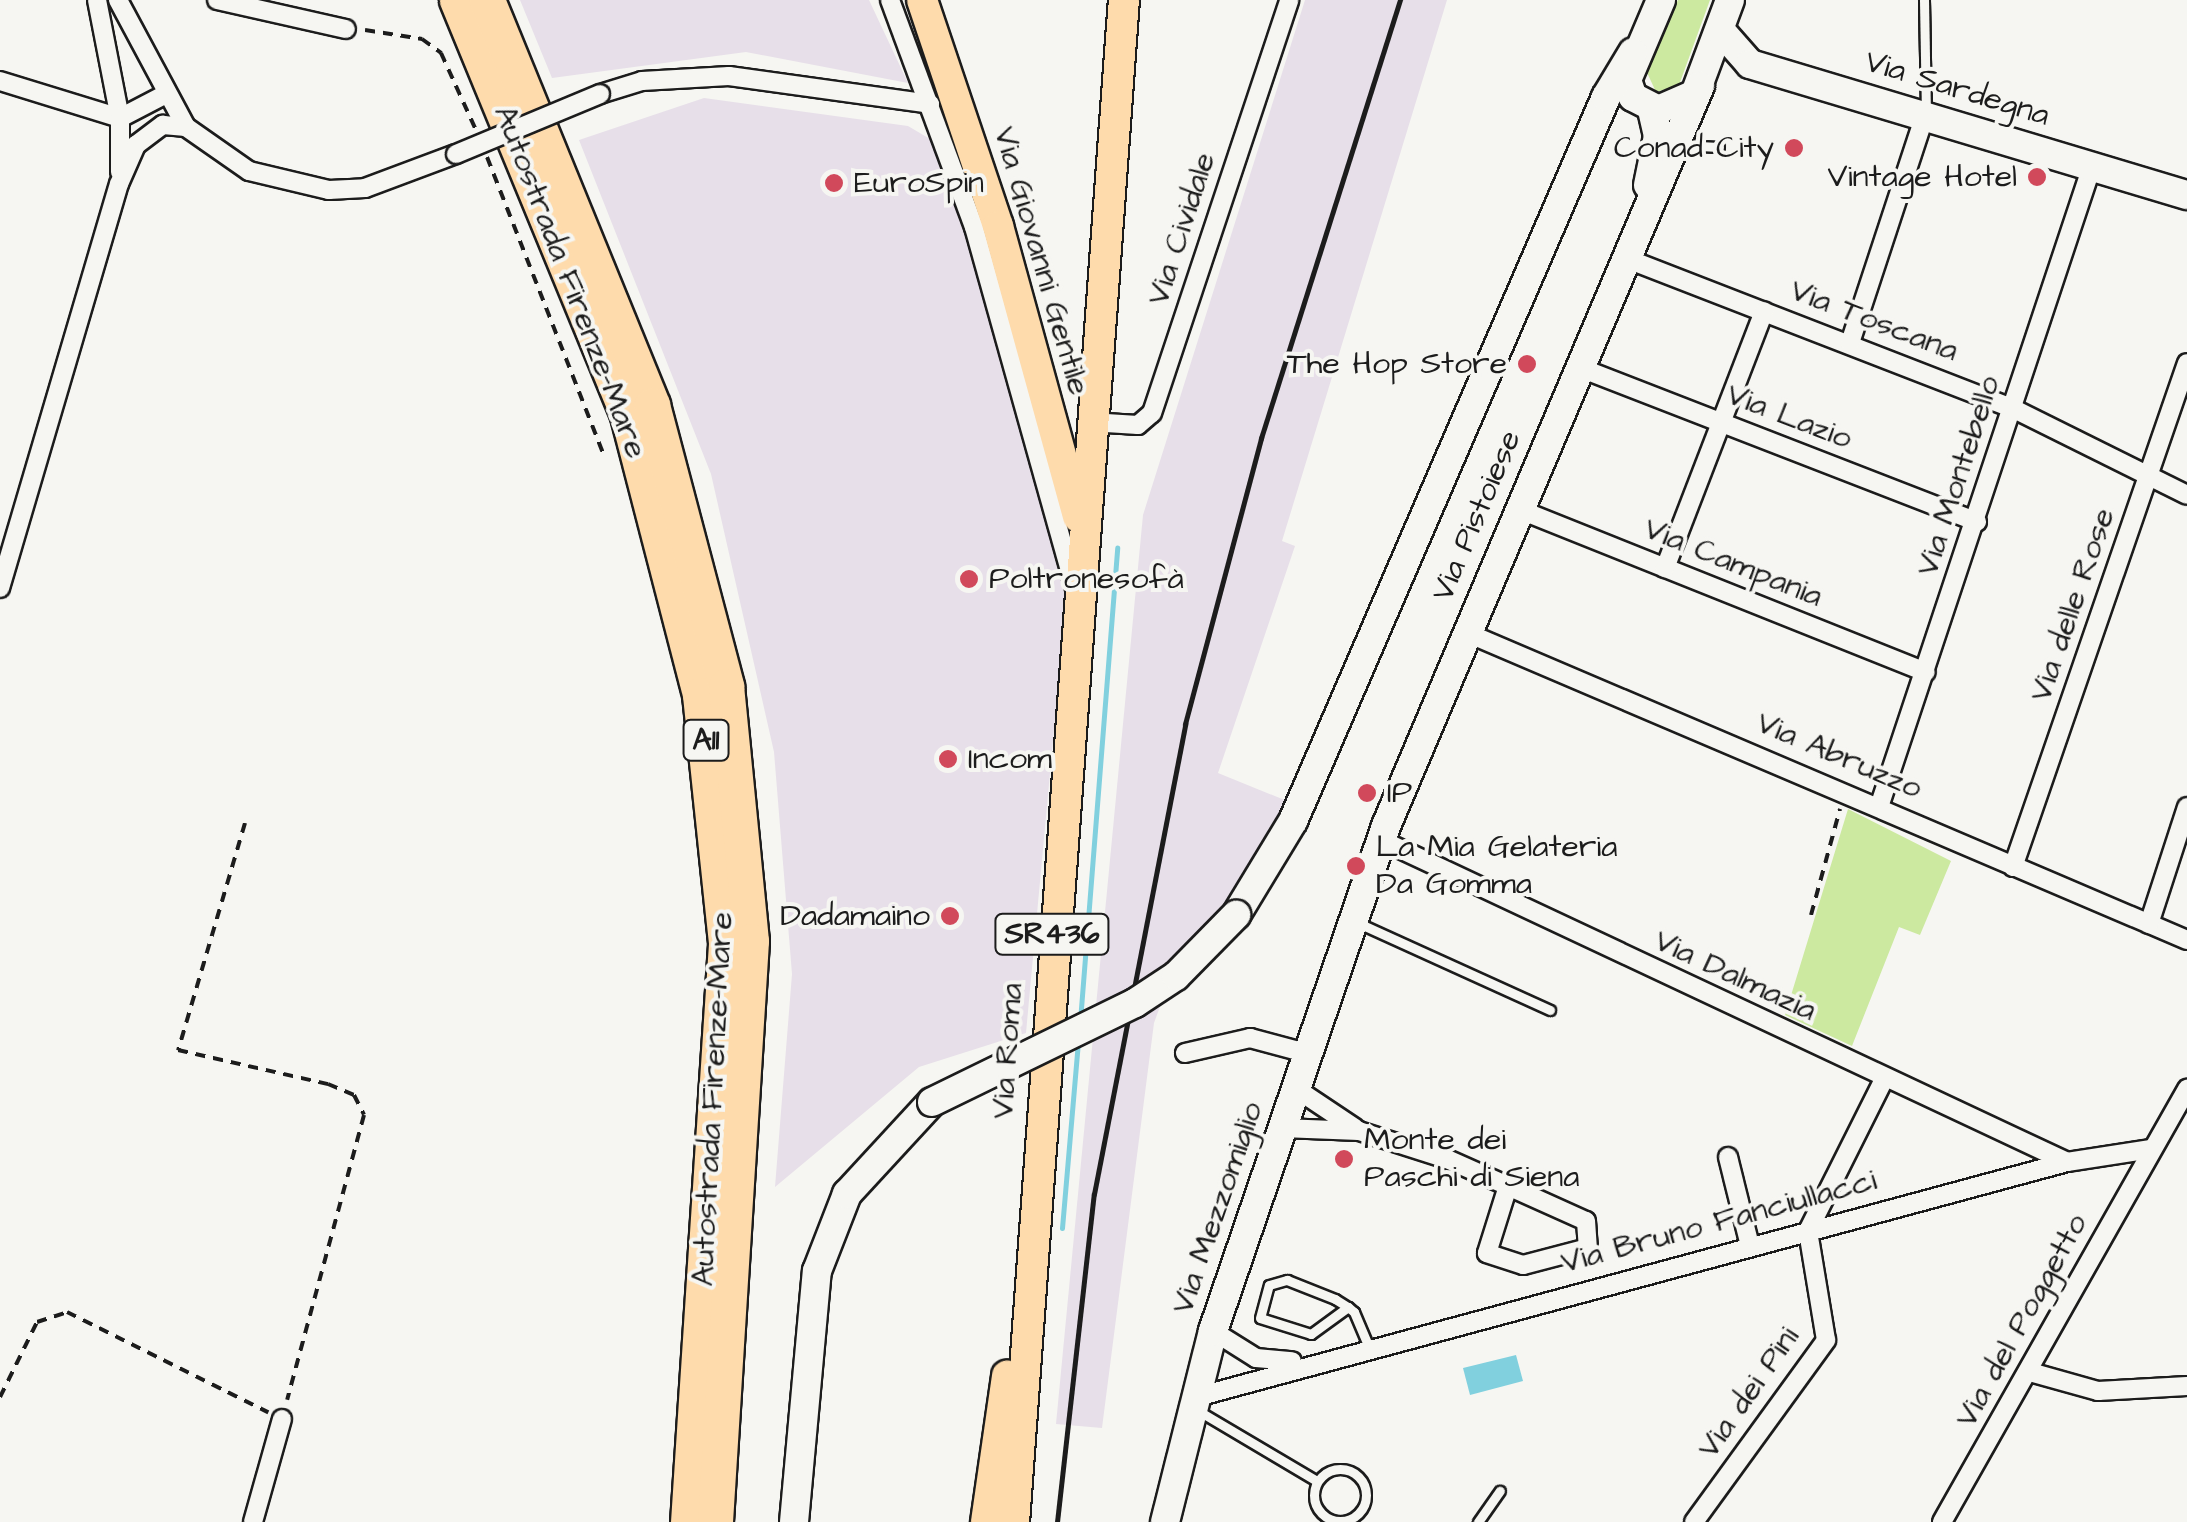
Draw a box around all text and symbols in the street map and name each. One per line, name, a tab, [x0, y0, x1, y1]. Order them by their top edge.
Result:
street label: Via Sardegna	[1860, 43, 2054, 135]
street label: Autostrada Firenze-Mare	[485, 100, 655, 464]
street label: Via Giovanni Gentile	[984, 123, 1098, 399]
place label: Conad City	[1614, 129, 1774, 167]
marker: Conad City	[1783, 137, 1805, 159]
street label: Via Cividale	[1139, 148, 1225, 310]
place label: Vintage Hotel	[1828, 158, 2017, 196]
place label: EuroSpin	[854, 164, 984, 202]
marker: Vintage Hotel	[2026, 166, 2048, 188]
marker: EuroSpin	[823, 172, 845, 194]
street label: Via Toscana	[1785, 271, 1963, 371]
place label: The Hop Store	[1287, 345, 1507, 383]
marker: The Hop Store	[1516, 353, 1538, 375]
street label: Via Montebello	[1909, 371, 2009, 581]
street label: Via Lazio	[1721, 376, 1857, 458]
street label: Via Pistoiese	[1424, 425, 1530, 607]
street label: Via delle Rose	[2022, 503, 2124, 707]
street label: Via Campania	[1638, 510, 1828, 616]
place label: Poltronesofà	[989, 560, 1184, 598]
marker: Poltronesofà	[958, 568, 980, 590]
street label: Via Abruzzo	[1750, 704, 1928, 808]
road number: A11	[681, 715, 731, 765]
place label: Incom	[968, 740, 1052, 778]
marker: Incom	[937, 748, 959, 770]
place label: IP	[1387, 774, 1412, 812]
marker: IP	[1356, 782, 1378, 804]
place label: La Mia Gelateria Da Gomma	[1376, 829, 1617, 904]
marker: La Mia Gelateria Da Gomma	[1345, 855, 1367, 877]
place label: Dadamaino	[780, 897, 930, 935]
marker: Dadamaino	[939, 905, 961, 927]
road number: SR436	[992, 909, 1112, 959]
street label: Autostrada Firenze-Mare	[684, 911, 742, 1287]
street label: Via Dalmazia	[1648, 922, 1822, 1030]
street label: Via Roma	[984, 982, 1032, 1120]
street label: Via Mezzomiglio	[1164, 1097, 1272, 1319]
place label: Monte dei Paschi di Siena	[1364, 1122, 1580, 1197]
marker: Monte dei Paschi di Siena	[1333, 1148, 1355, 1170]
street label: Via Bruno Fanciullacci	[1557, 1161, 1881, 1283]
street label: Via del Poggetto	[1947, 1208, 2097, 1434]
street label: Via dei Pini	[1690, 1320, 1808, 1466]

